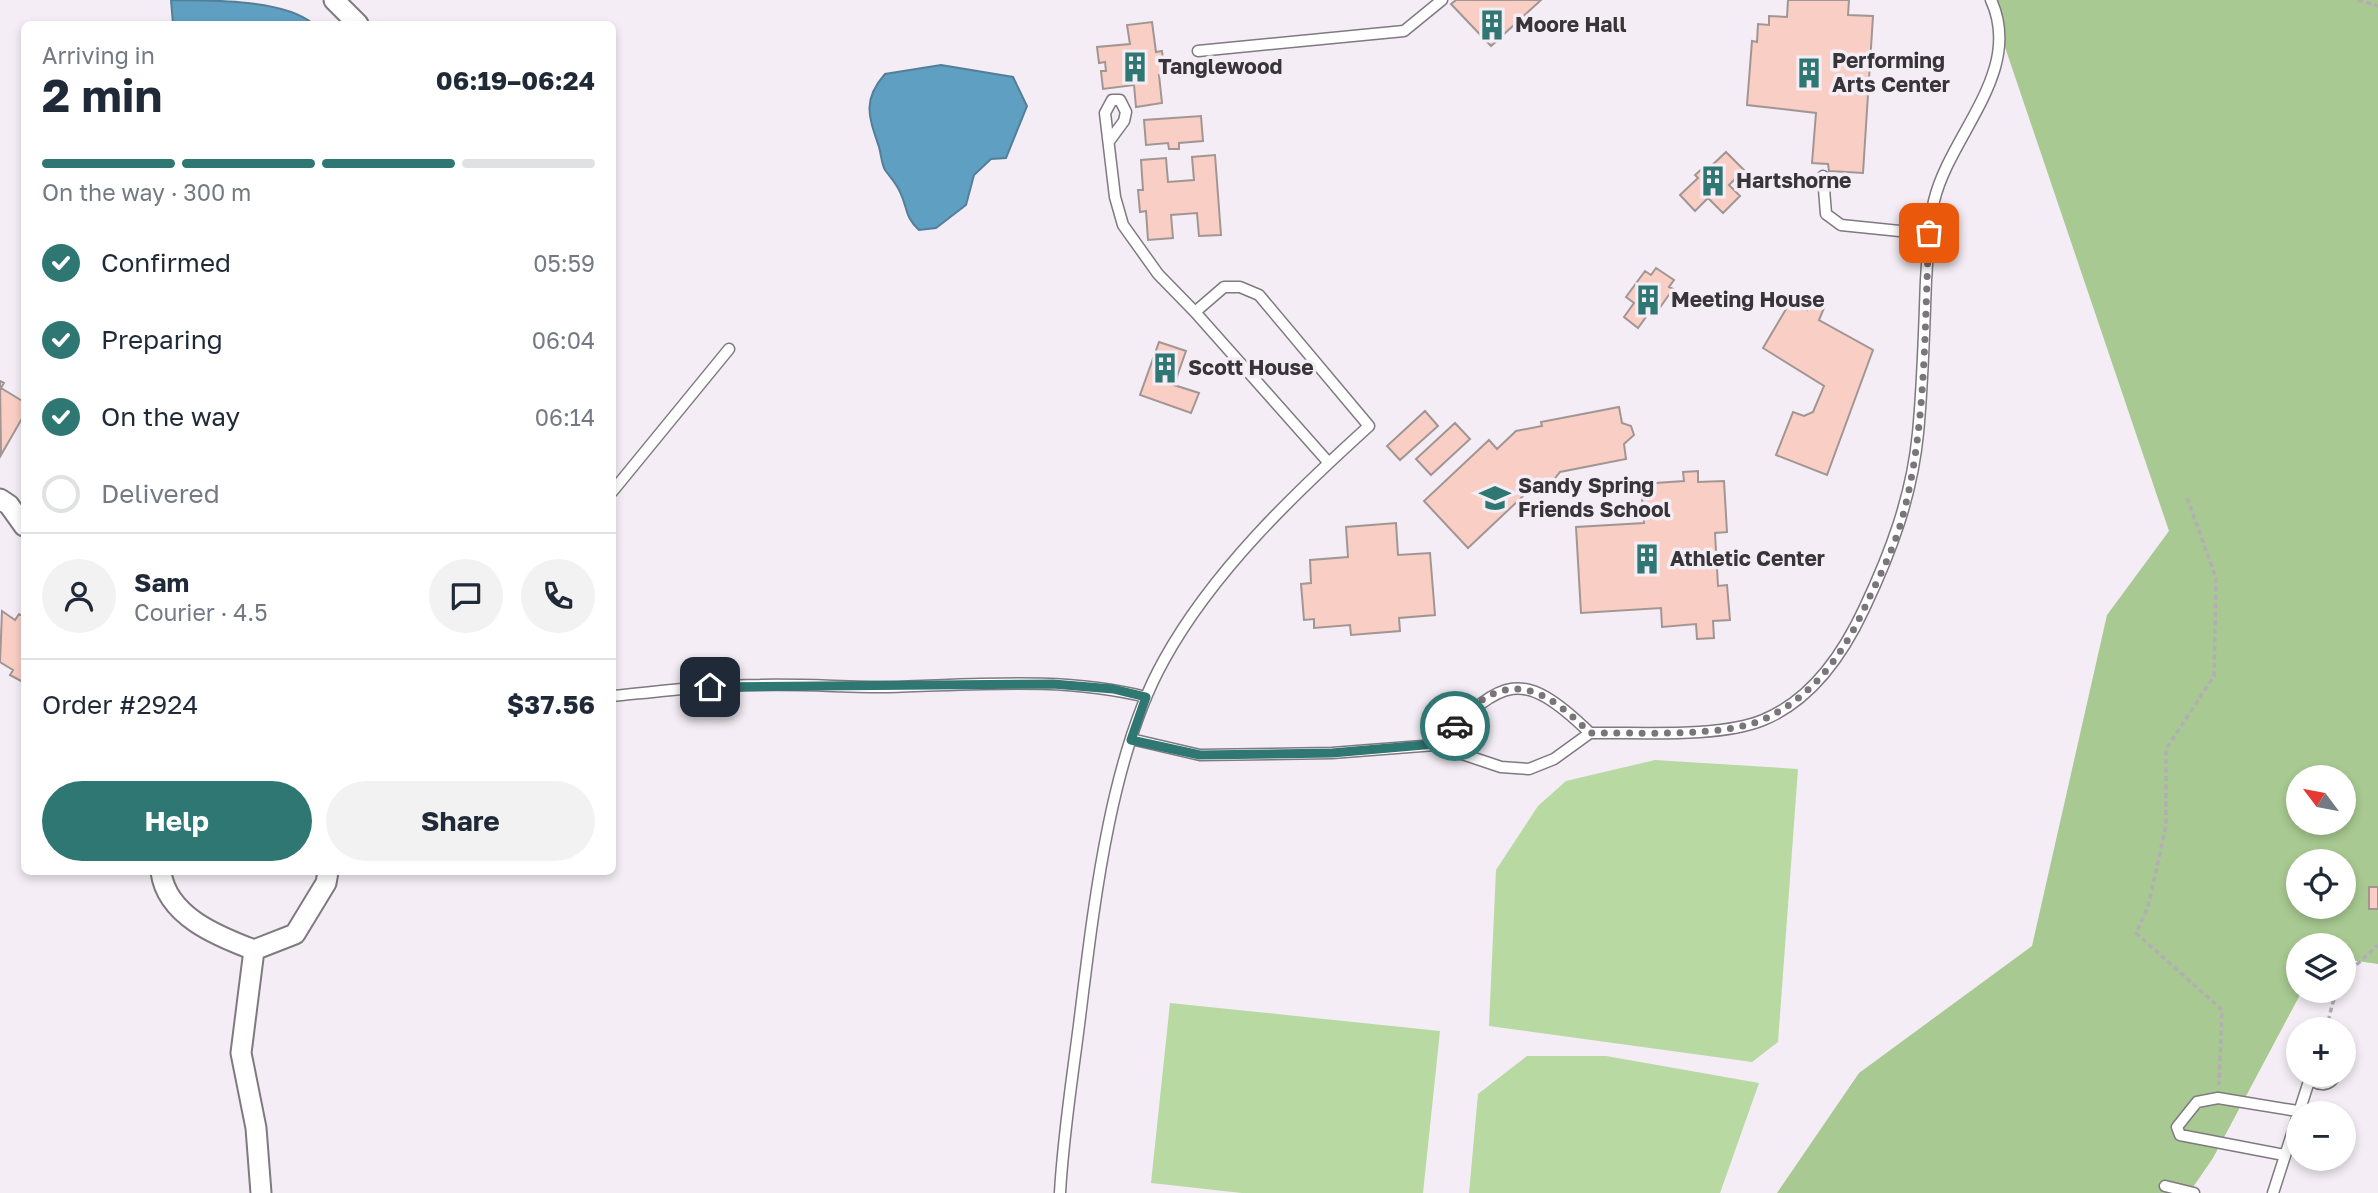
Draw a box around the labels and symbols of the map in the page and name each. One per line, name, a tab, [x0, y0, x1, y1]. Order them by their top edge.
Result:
building icon: Moore Hall	[1475, 8, 1509, 42]
place label: Moore Hall	[1515, 11, 1627, 37]
place label: Performing Arts Center	[1832, 47, 1950, 97]
building icon: Tanglewood	[1118, 50, 1152, 84]
place label: Tanglewood	[1158, 53, 1282, 79]
building icon: Performing Arts Center	[1792, 56, 1826, 90]
building icon: Hartshorne	[1696, 164, 1730, 198]
place label: Hartshorne	[1736, 167, 1852, 193]
pin	[1899, 203, 1959, 263]
building icon: Meeting House	[1631, 283, 1665, 317]
place label: Meeting House	[1671, 286, 1825, 312]
building icon: Scott House	[1148, 351, 1182, 385]
place label: Scott House	[1188, 354, 1314, 380]
place label: Sandy Spring Friends School	[1518, 472, 1671, 522]
school or university icon: Sandy Spring Friends School	[1478, 481, 1512, 515]
building icon: Athletic Center	[1630, 542, 1664, 576]
place label: Athletic Center	[1670, 545, 1825, 571]
pin	[680, 657, 740, 717]
courier	[1420, 691, 1490, 761]
north arrow	[2286, 765, 2356, 835]

